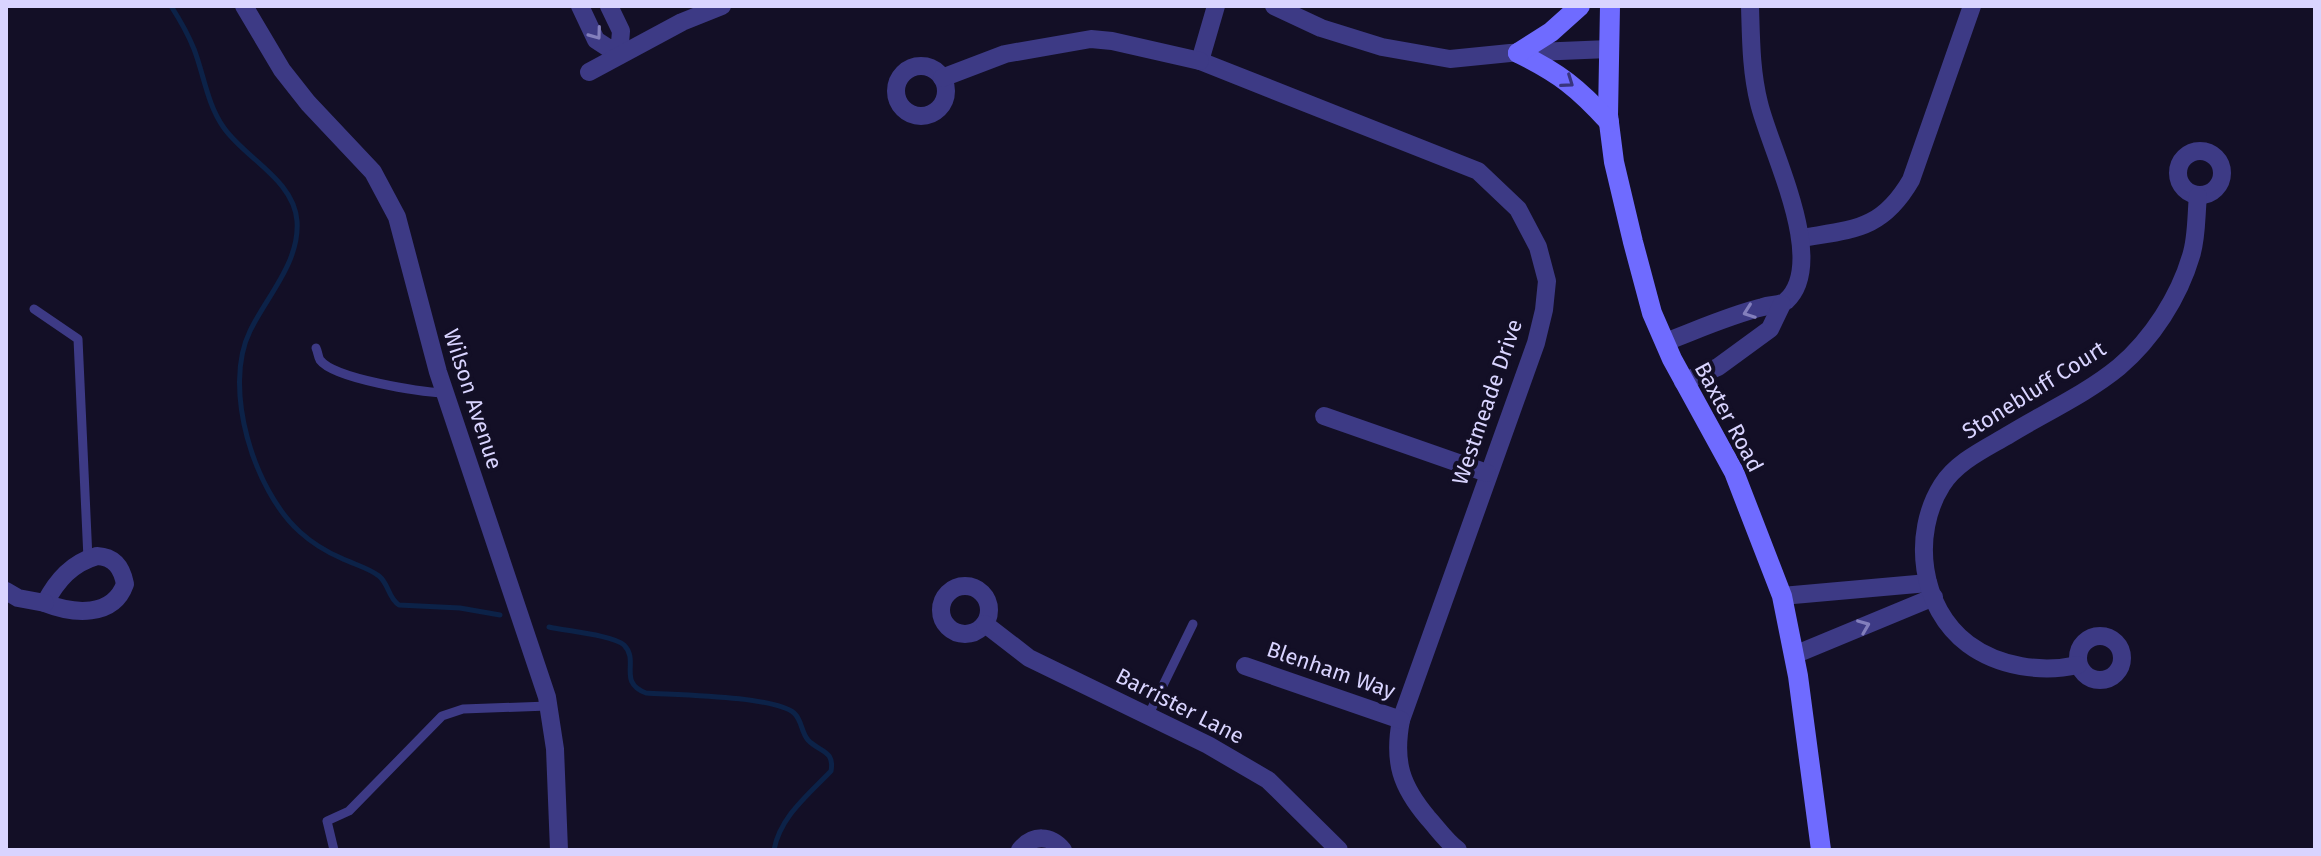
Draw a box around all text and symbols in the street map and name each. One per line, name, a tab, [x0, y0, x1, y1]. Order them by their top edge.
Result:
one-way arrow	[586, 25, 601, 40]
one-way arrow	[1559, 72, 1573, 87]
one-way arrow	[1743, 302, 1757, 319]
street label: Westmeade Drive	[1446, 316, 1528, 488]
street label: Wilson Avenue	[438, 326, 508, 472]
street label: Stonebluff Court	[1957, 335, 2111, 445]
street label: Baxter Road	[1689, 357, 1769, 477]
one-way arrow	[1856, 619, 1870, 635]
street label: Blenham Way	[1263, 635, 1399, 705]
street label: Barrister Lane	[1111, 662, 1249, 750]

